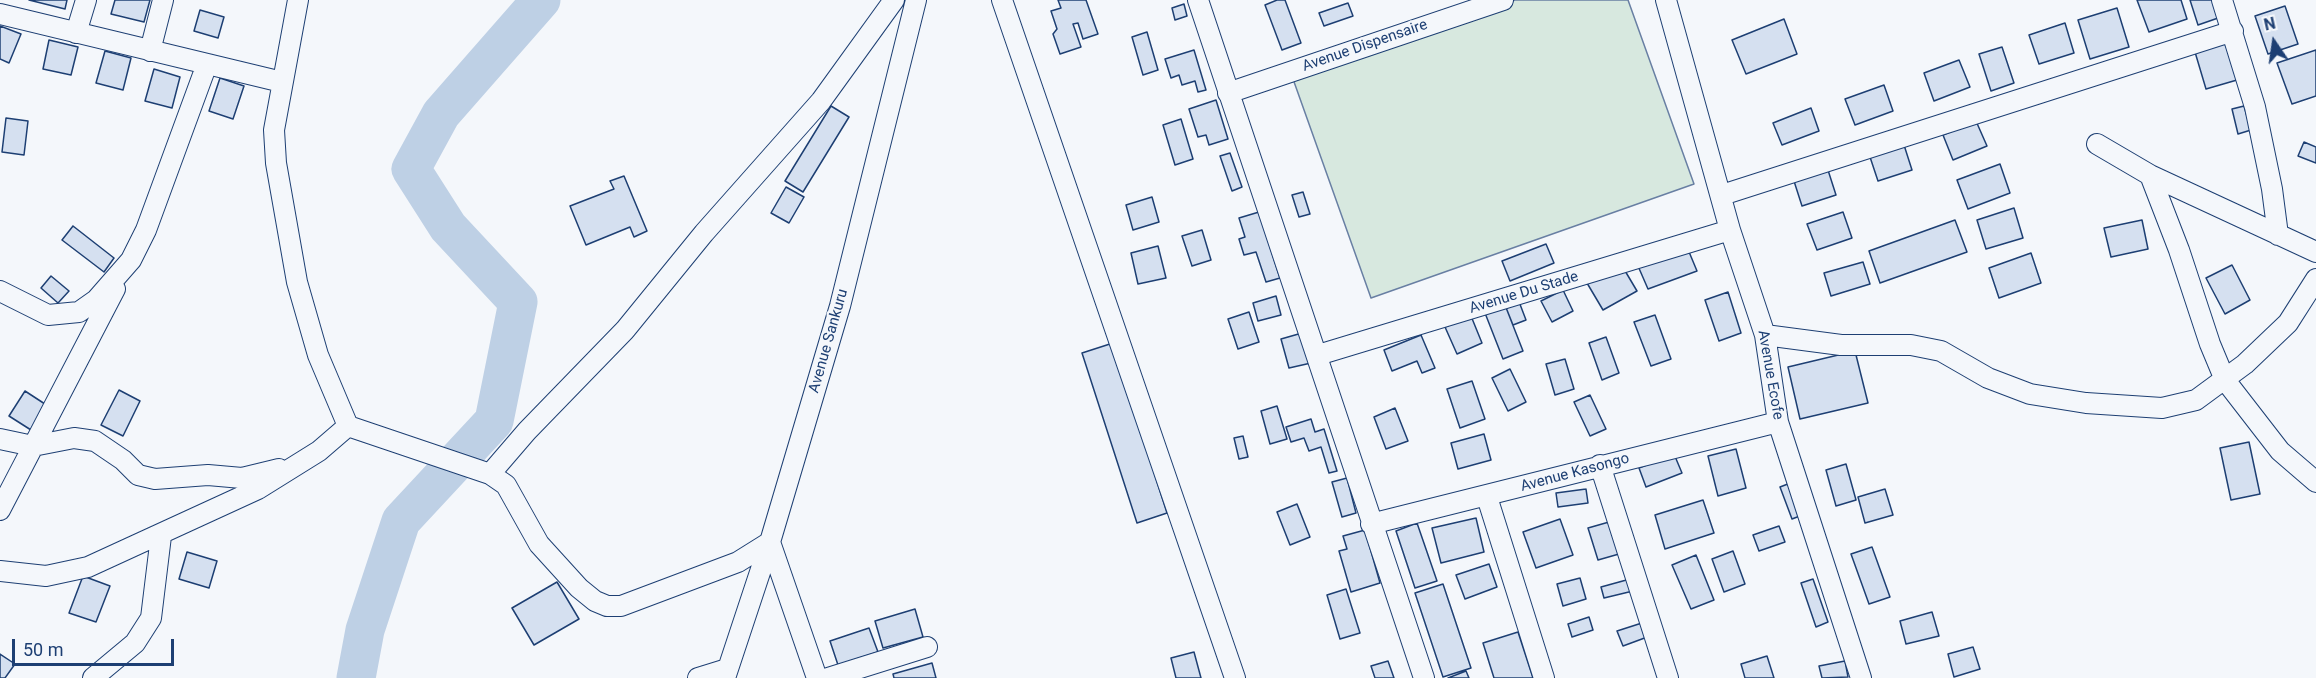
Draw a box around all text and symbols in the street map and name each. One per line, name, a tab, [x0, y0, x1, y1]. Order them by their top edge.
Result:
north arrow	[2244, 12, 2304, 72]
text: N	[2262, 13, 2277, 35]
street label: Avenue Dispensaire	[1300, 16, 1430, 76]
street label: Avenue Du Stade	[1467, 268, 1581, 318]
street label: Avenue Sankuru	[806, 287, 852, 395]
street label: Avenue Ecofe	[1753, 329, 1787, 421]
street label: Avenue Kasongo	[1519, 450, 1631, 496]
scale bar	[15, 627, 177, 665]
text: 50 m	[23, 639, 63, 660]

